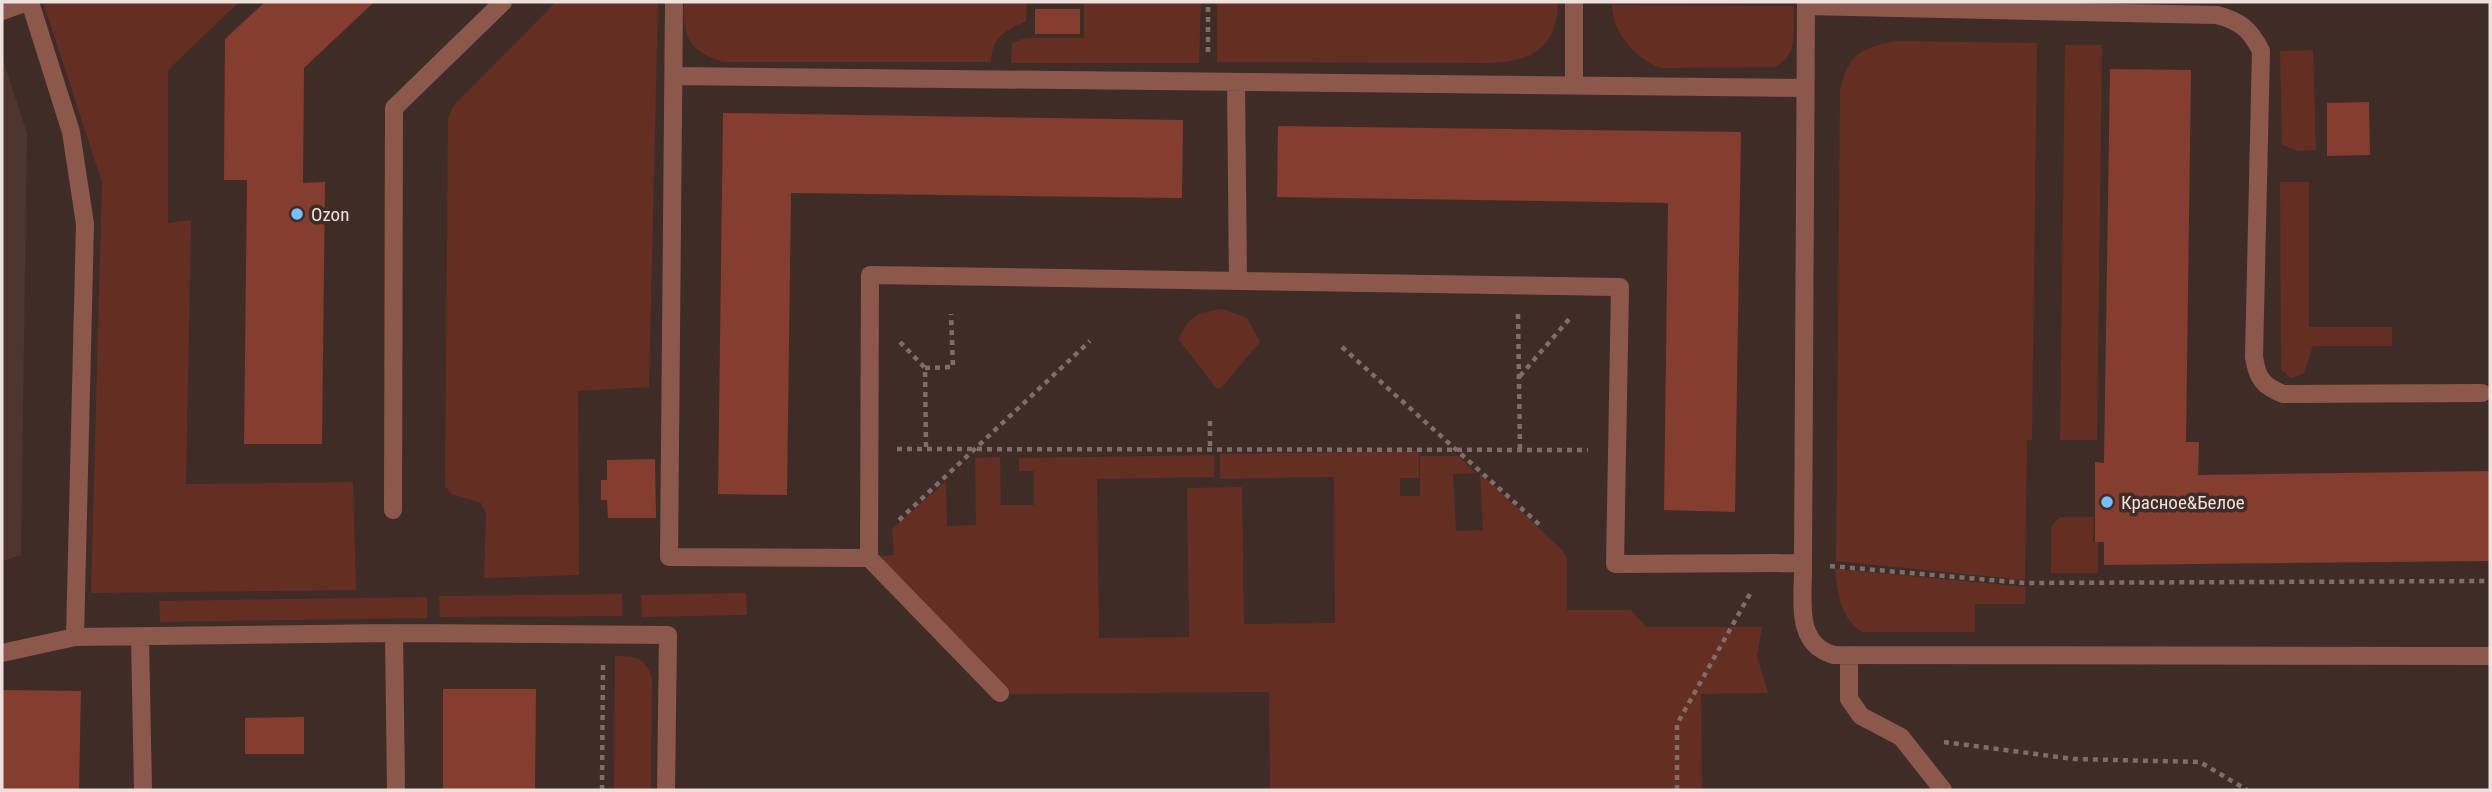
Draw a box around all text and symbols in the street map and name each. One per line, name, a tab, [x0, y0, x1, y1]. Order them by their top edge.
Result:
place label: Ozon	[311, 203, 349, 226]
marker: Ozon	[289, 206, 305, 222]
place label: Красное&Белое	[2121, 491, 2245, 514]
marker: Красное&Белое	[2099, 494, 2115, 510]

